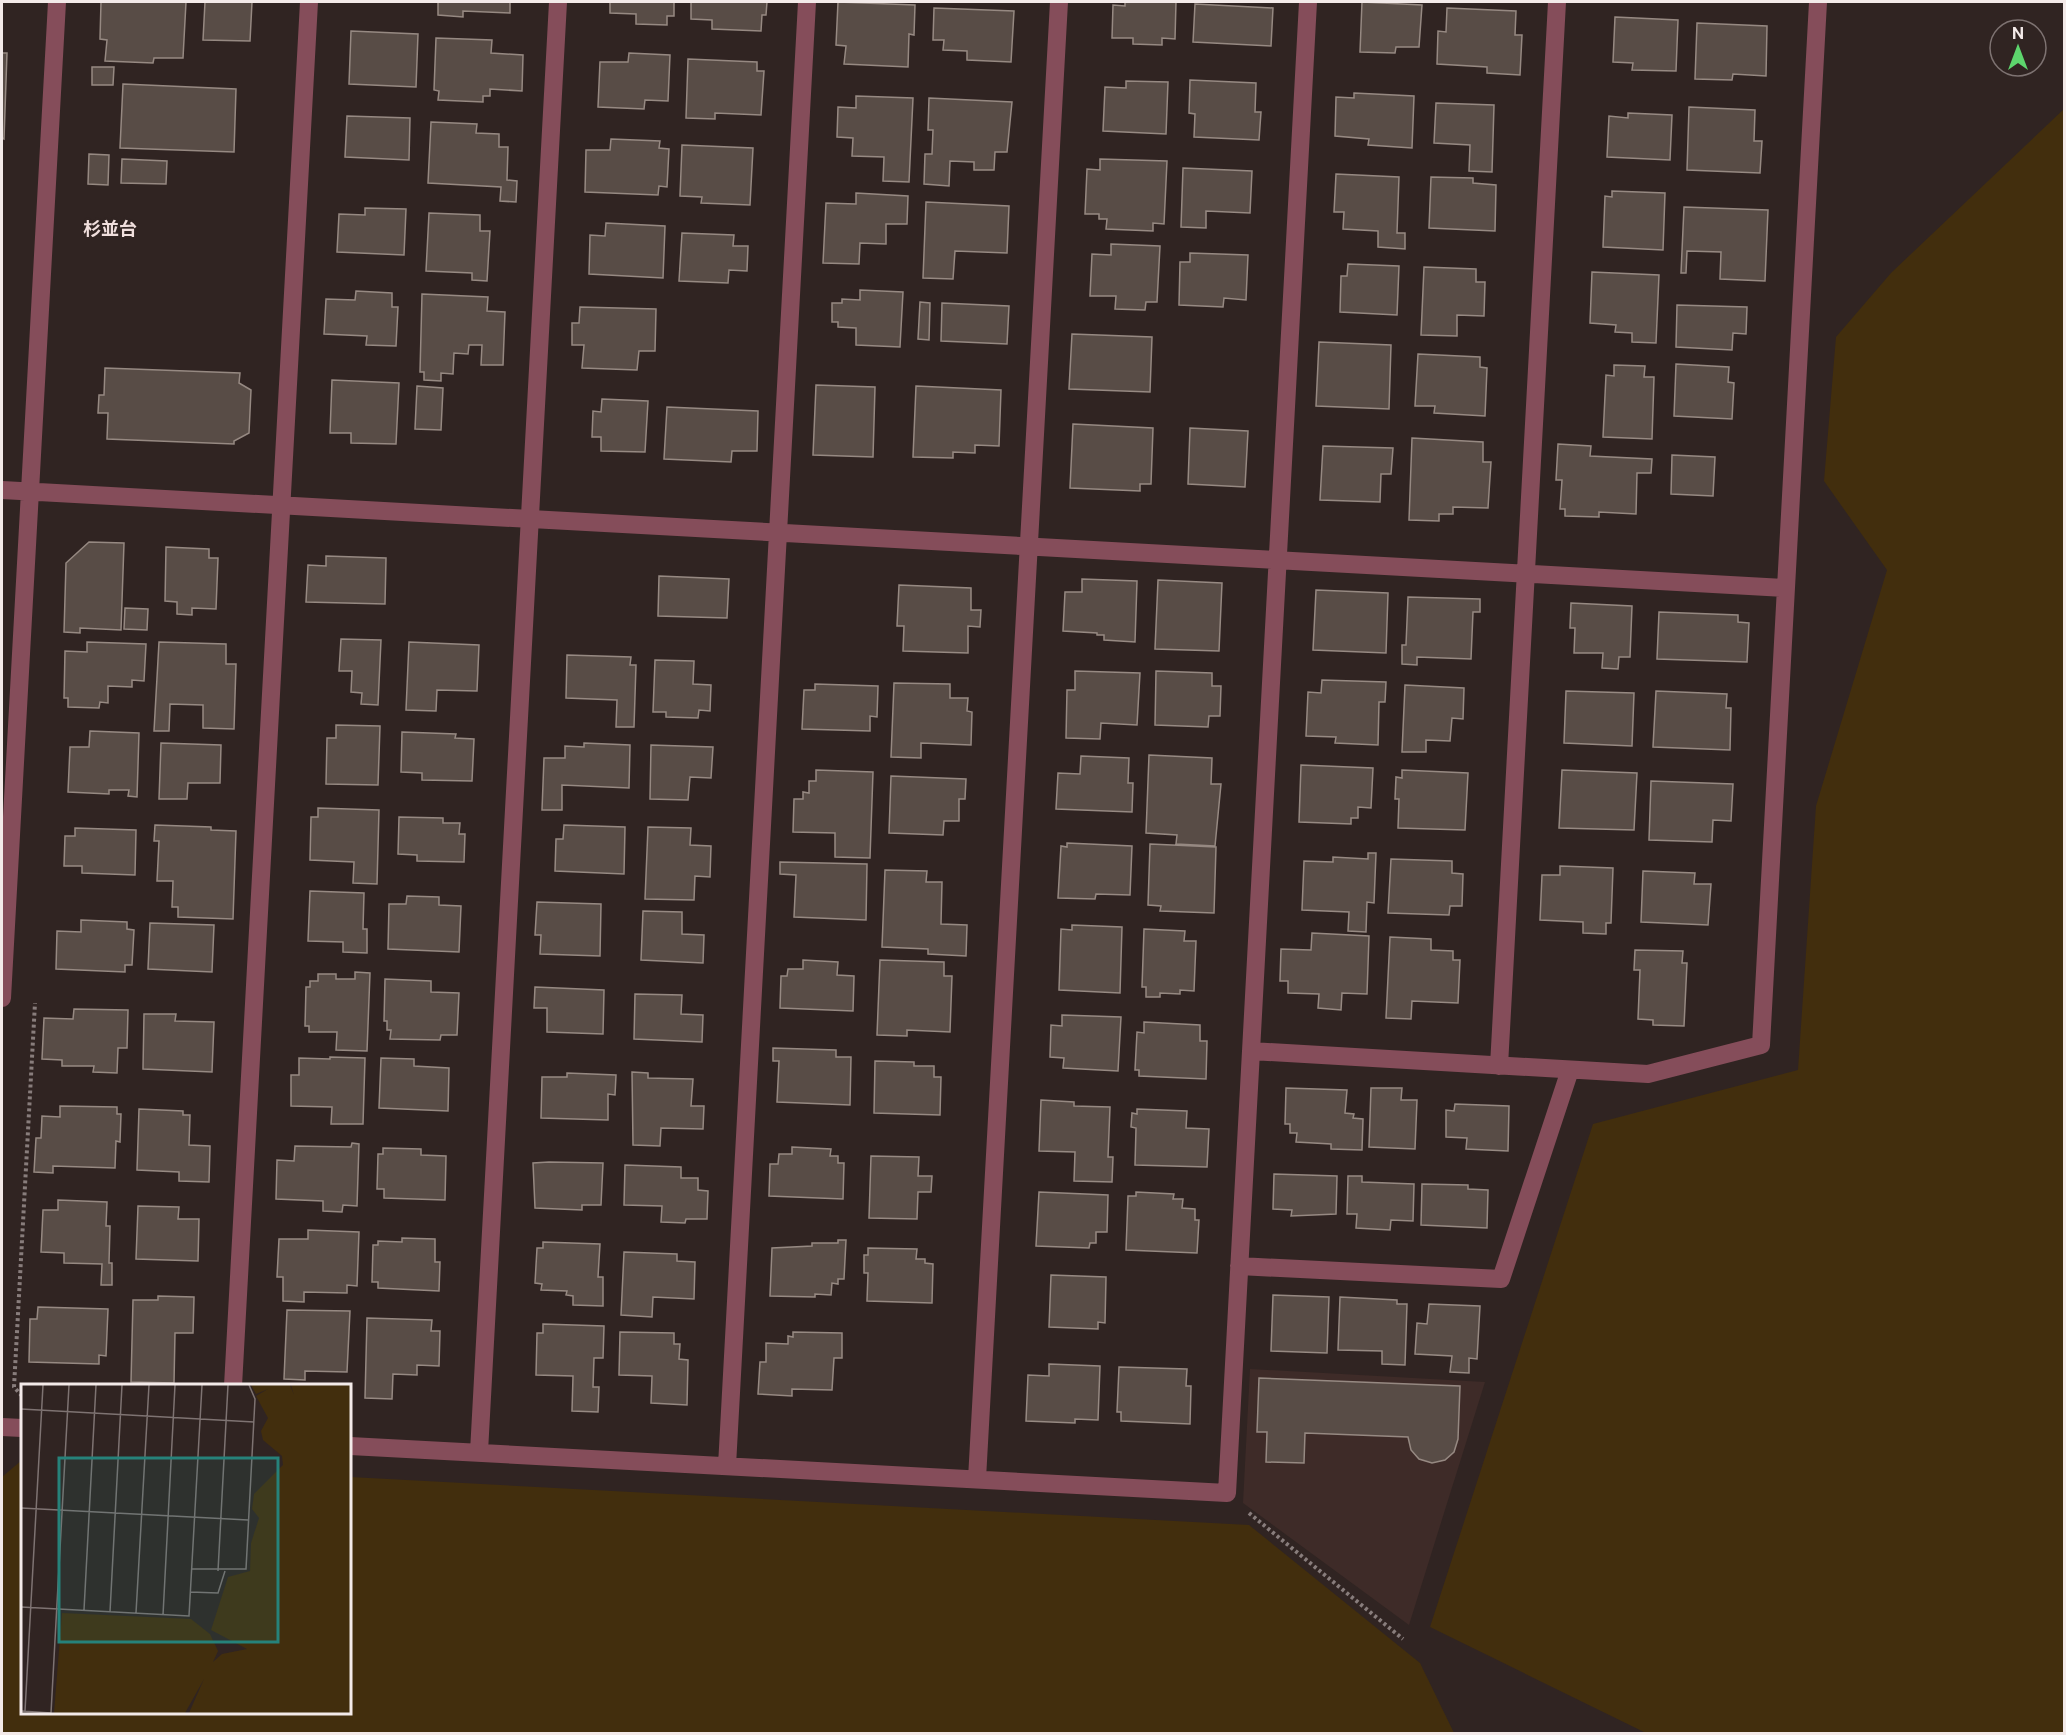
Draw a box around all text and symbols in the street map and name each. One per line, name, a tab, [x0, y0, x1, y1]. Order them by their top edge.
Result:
north arrow	[1988, 18, 2048, 78]
text: N	[2012, 24, 2024, 43]
district label: 杉並台	[83, 218, 137, 239]
inset map	[21, 1384, 351, 1714]

